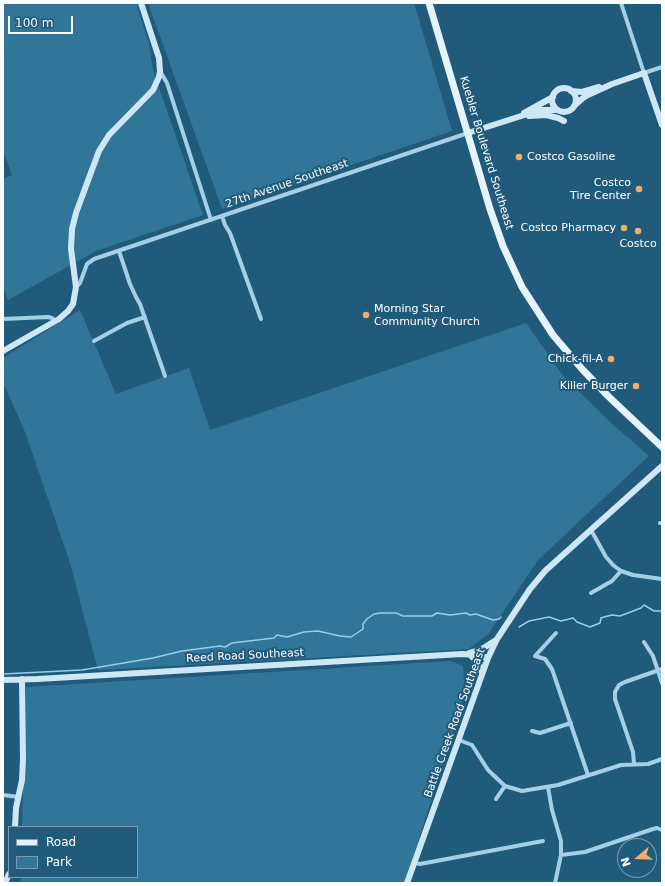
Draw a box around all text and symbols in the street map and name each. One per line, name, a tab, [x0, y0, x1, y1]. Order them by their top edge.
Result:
scale bar	[10, 8, 75, 34]
text: 100 m	[15, 16, 53, 30]
street label: Kuebler Boulevard Southeast	[456, 75, 516, 231]
place label: Costco Gasoline	[527, 150, 615, 164]
marker: Costco Gasoline	[514, 152, 524, 162]
street label: 27th Avenue Southeast	[224, 157, 350, 211]
place label: Costco Tire Center	[570, 176, 631, 202]
marker: Costco Tire Center	[634, 184, 644, 194]
place label: Costco Pharmacy	[521, 221, 616, 235]
marker: Costco Pharmacy	[619, 223, 629, 233]
marker: Costco	[633, 226, 643, 236]
place label: Costco	[619, 237, 657, 251]
place label: Morning Star Community Church	[374, 302, 480, 328]
marker: Morning Star Community Church	[361, 310, 371, 320]
place label: Chick-fil-A	[548, 352, 603, 366]
marker: Chick-fil-A	[606, 354, 616, 364]
place label: Killer Burger	[560, 379, 628, 393]
marker: Killer Burger	[631, 381, 641, 391]
street label: Reed Road Southeast	[186, 646, 304, 666]
street label: Battle Creek Road Southeast	[422, 646, 488, 800]
legend	[8, 826, 138, 878]
text: Road	[46, 835, 76, 849]
north arrow	[617, 838, 657, 878]
text: Park	[46, 855, 72, 869]
text: N	[618, 855, 634, 868]

